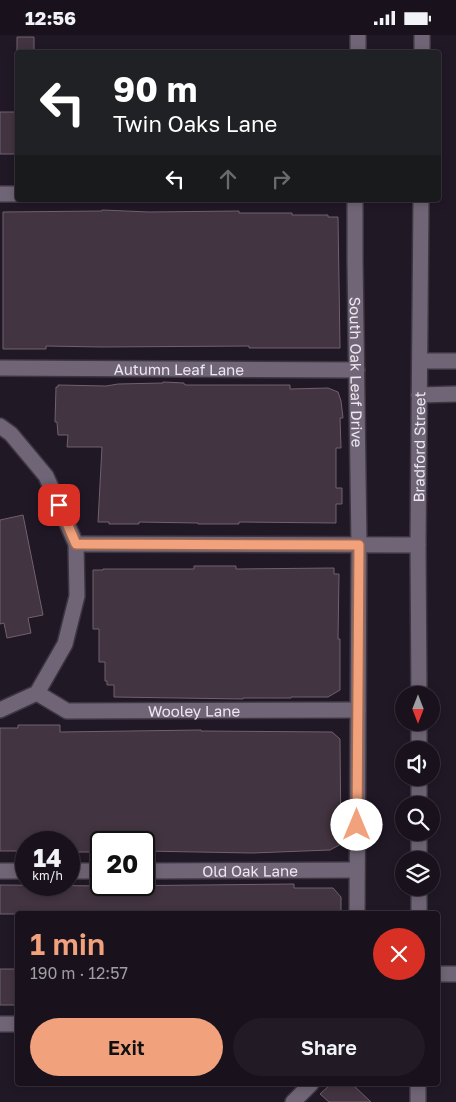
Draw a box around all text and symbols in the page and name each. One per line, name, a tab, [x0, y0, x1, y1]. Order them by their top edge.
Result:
text: 12:56	[25, 6, 76, 29]
text: 90 m	[113, 68, 197, 110]
icon: left	[30, 70, 95, 135]
text: Twin Oaks Lane	[113, 110, 277, 137]
icon: left	[161, 165, 189, 193]
icon: ahead	[214, 165, 242, 193]
icon: right	[267, 165, 295, 193]
street label: South Oak Leaf Drive	[347, 297, 367, 448]
street label: Autumn Leaf Lane	[114, 360, 244, 378]
street label: Bradford Street	[409, 391, 428, 503]
pin	[38, 484, 80, 526]
icon: arrive	[45, 491, 73, 519]
north arrow	[395, 686, 440, 731]
map controls	[395, 686, 440, 896]
street label: Wooley Lane	[148, 701, 240, 720]
button: sound	[395, 741, 440, 786]
button: search	[395, 796, 440, 841]
position arrow	[330, 798, 382, 850]
speed limit sign: 20	[90, 831, 155, 896]
text: 14	[33, 842, 62, 873]
button: layers	[395, 851, 440, 896]
street label: Old Oak Lane	[202, 861, 298, 880]
text: km/h	[32, 868, 63, 883]
text: 1 min	[30, 926, 105, 962]
button: close	[373, 928, 425, 980]
text: 190 m · 12:57	[30, 963, 128, 983]
button: Exit	[30, 1018, 223, 1076]
button: Share	[233, 1018, 425, 1076]

